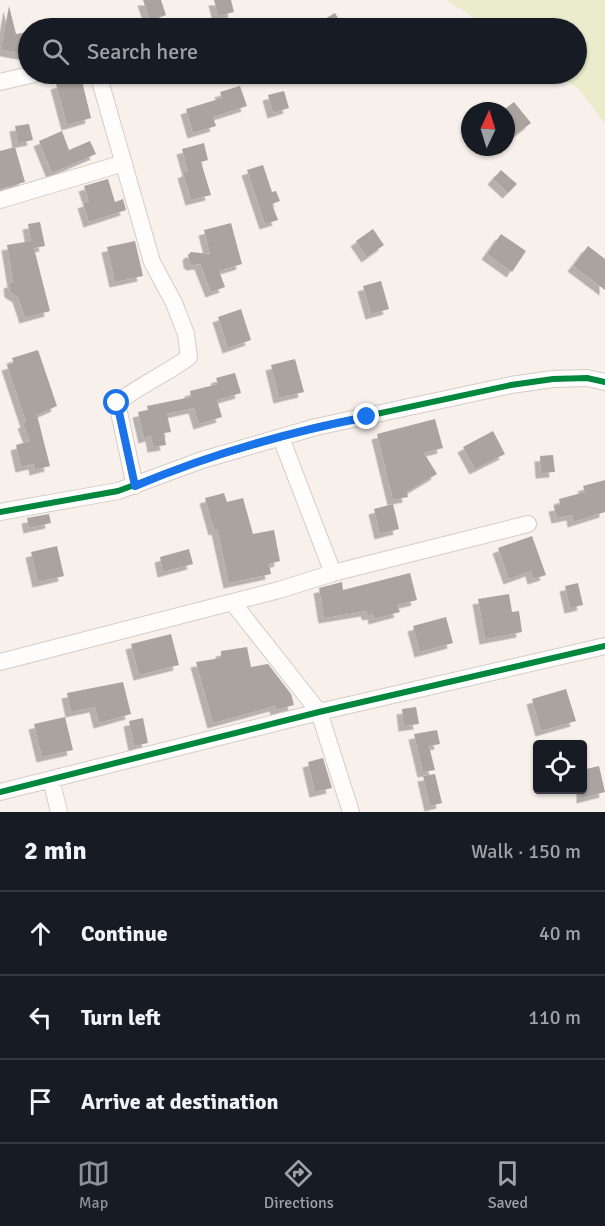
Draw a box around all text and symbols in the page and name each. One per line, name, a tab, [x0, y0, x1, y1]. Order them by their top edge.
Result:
search box	[18, 18, 587, 84]
icon: search	[39, 35, 72, 68]
text: Search here	[87, 38, 198, 65]
north arrow	[461, 102, 515, 156]
route start	[103, 389, 129, 415]
route end	[353, 403, 379, 429]
map controls	[533, 740, 587, 794]
button: locate	[533, 740, 587, 794]
text: 2 min	[24, 835, 87, 867]
text: Walk · 150 m	[471, 839, 581, 864]
icon: ahead	[24, 917, 57, 950]
text: Continue	[81, 920, 168, 947]
text: 40 m	[539, 921, 581, 946]
icon: left	[24, 1001, 57, 1034]
text: Turn left	[81, 1004, 161, 1031]
text: 110 m	[528, 1005, 581, 1030]
icon: arrive	[24, 1085, 57, 1118]
text: Arrive at destination	[81, 1088, 278, 1115]
tab: Map	[77, 1157, 110, 1213]
tab: Directions	[264, 1157, 334, 1213]
tab: Saved	[488, 1157, 528, 1213]

